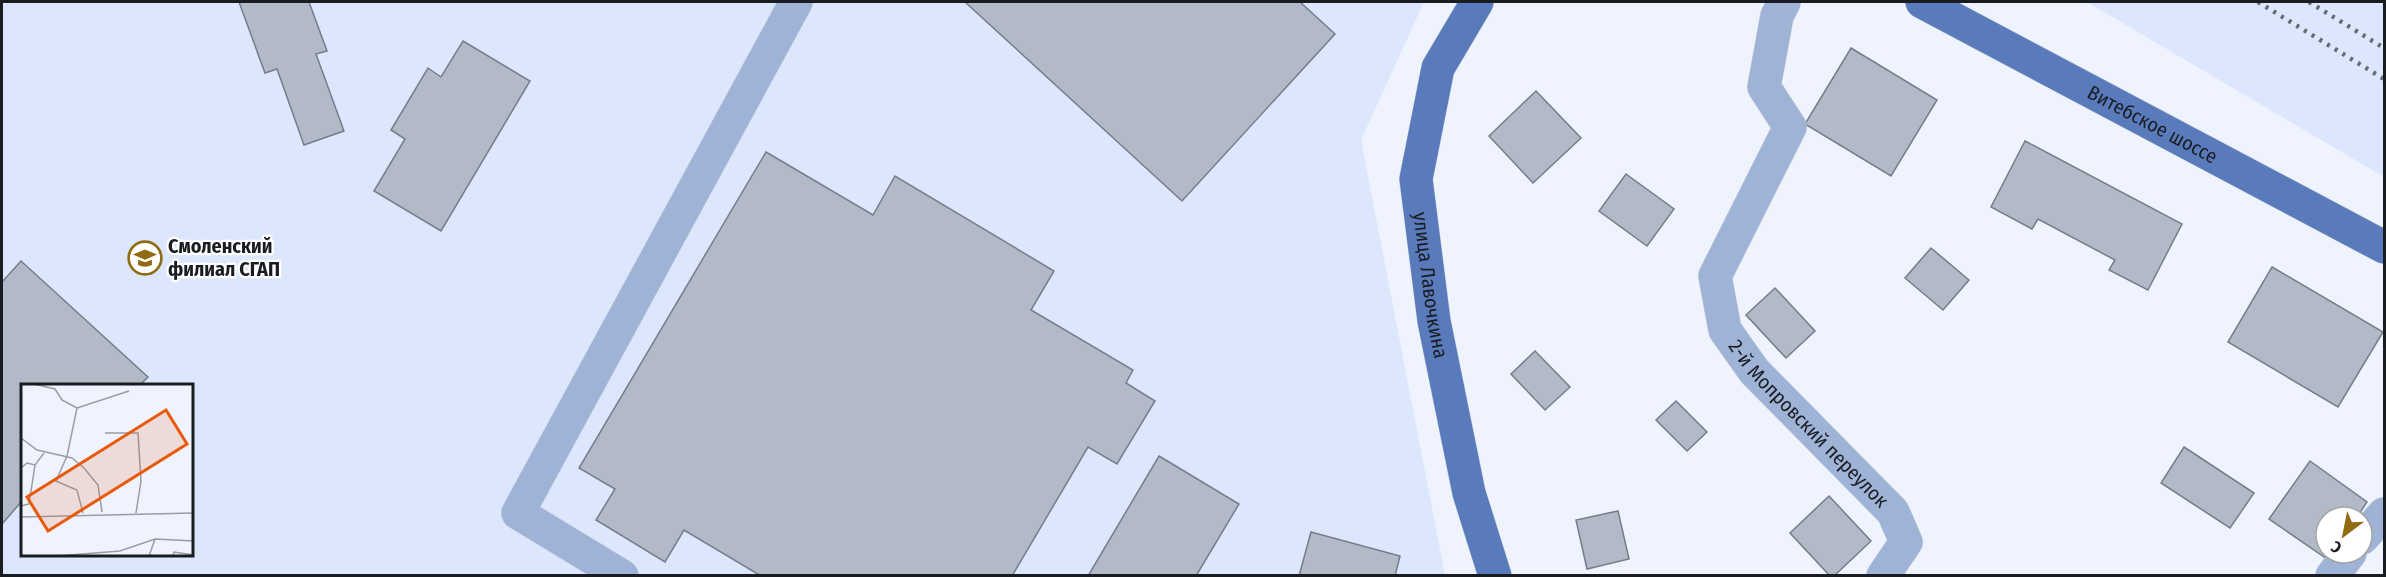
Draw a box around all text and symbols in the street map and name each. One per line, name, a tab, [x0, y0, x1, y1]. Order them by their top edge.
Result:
street label: Витебское шоссе	[2084, 80, 2222, 169]
street label: улица Лавочкина	[1408, 211, 1453, 360]
place label: Смоленский филиал СГАП	[168, 234, 280, 281]
school or university icon: Смоленский филиал СГАП	[127, 240, 163, 276]
street label: 2-й Мопровский переулок	[1724, 335, 1894, 513]
inset map	[21, 384, 194, 556]
north arrow	[2314, 505, 2374, 565]
text: С	[2327, 537, 2345, 558]

